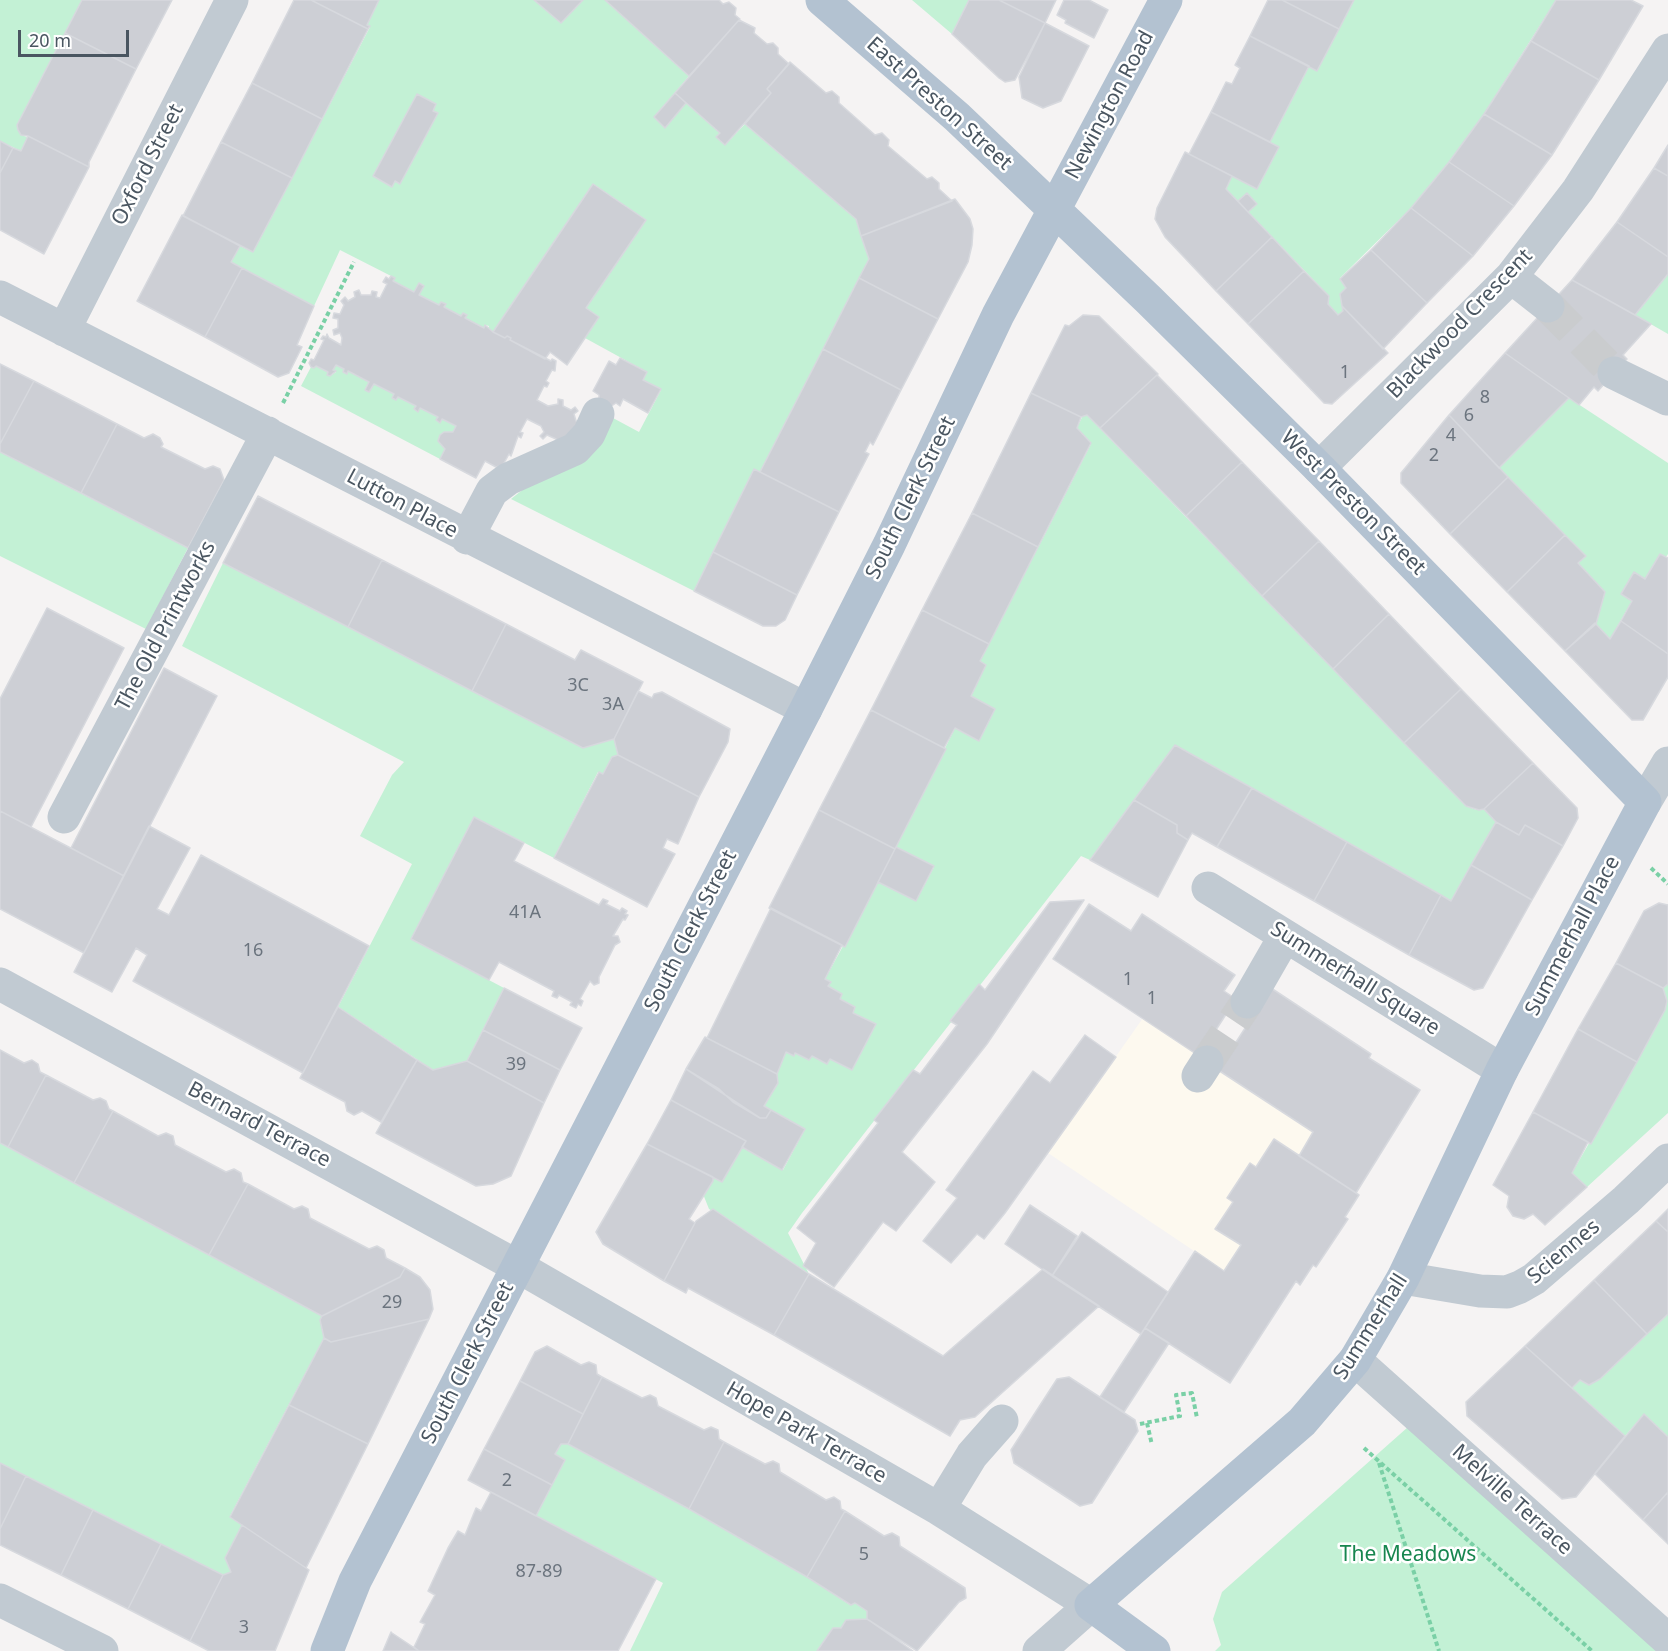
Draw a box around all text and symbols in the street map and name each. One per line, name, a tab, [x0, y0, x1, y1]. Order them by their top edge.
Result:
scale bar	[21, 18, 132, 56]
street label: Newington Road	[1060, 27, 1160, 183]
text: 20 m	[29, 28, 71, 52]
street label: East Preston Street	[861, 32, 1017, 176]
street label: Oxford Street	[107, 100, 189, 230]
street label: Blackwood Crescent	[1382, 244, 1538, 404]
house number: 1	[1340, 362, 1350, 384]
house number: 8	[1480, 387, 1490, 409]
house number: 6	[1464, 405, 1474, 427]
street label: South Clerk Street	[861, 413, 961, 583]
street label: West Preston Street	[1275, 425, 1431, 581]
house number: 4	[1446, 425, 1456, 447]
house number: 2	[1429, 445, 1439, 467]
street label: Lutton Place	[342, 464, 462, 544]
street label: The Old Printworks	[111, 537, 221, 715]
house number: 3C	[567, 675, 589, 697]
house number: 3A	[602, 694, 624, 716]
street label: South Clerk Street	[639, 846, 743, 1016]
street label: Summerhall Place	[1520, 852, 1626, 1020]
house number: 41A	[509, 902, 541, 924]
street label: Summerhall Square	[1266, 917, 1444, 1041]
house number: 16	[243, 940, 263, 962]
house number: 1	[1123, 969, 1133, 991]
house number: 1	[1147, 988, 1157, 1010]
house number: 39	[506, 1054, 526, 1076]
street label: Bernard Terrace	[183, 1077, 335, 1173]
street label: Sciennes	[1523, 1214, 1605, 1290]
street label: Summerhall	[1329, 1269, 1413, 1385]
street label: South Clerk Street	[416, 1278, 520, 1448]
house number: 29	[382, 1292, 402, 1314]
street label: Hope Park Terrace	[721, 1377, 891, 1489]
street label: Melville Terrace	[1447, 1439, 1577, 1561]
house number: 2	[502, 1470, 512, 1492]
park label: The Meadows	[1340, 1542, 1476, 1568]
house number: 5	[859, 1544, 869, 1566]
house number: 87-89	[516, 1561, 562, 1583]
house number: 3	[239, 1617, 249, 1639]

